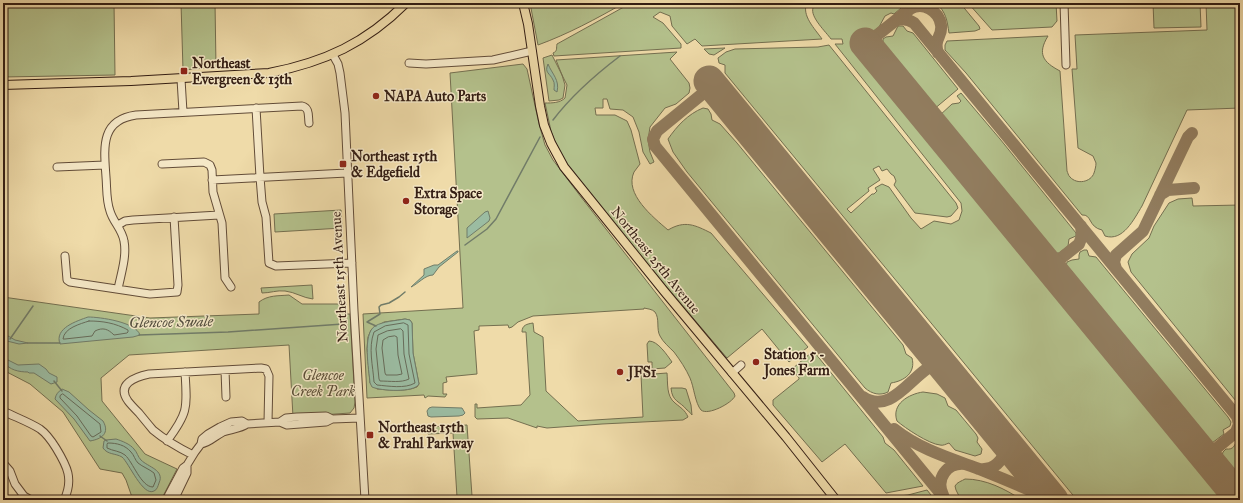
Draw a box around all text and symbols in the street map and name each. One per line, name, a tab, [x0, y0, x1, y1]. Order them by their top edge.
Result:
place label: Northeast Evergreen & 13th	[192, 55, 292, 89]
marker: Northeast Evergreen & 13th	[179, 66, 189, 76]
place label: NAPA Auto Parts	[384, 88, 486, 105]
marker: NAPA Auto Parts	[371, 91, 381, 101]
place label: Northeast 15th & Edgefield	[351, 148, 437, 182]
marker: Northeast 15th & Edgefield	[338, 159, 348, 169]
place label: Extra Space Storage	[414, 185, 482, 219]
marker: Extra Space Storage	[401, 196, 411, 206]
street label: Northeast 25th Avenue	[607, 203, 704, 317]
street label: Northeast 15th Avenue	[328, 211, 351, 343]
water label: Glencoe Swale	[129, 312, 214, 332]
place label: Station 5 - Jones Farm	[762, 346, 830, 380]
marker: Station 5 - Jones Farm	[751, 357, 761, 367]
place label: JFS1	[626, 364, 657, 382]
park label: Glencoe Creek Park	[291, 367, 356, 400]
marker: JFS1	[615, 367, 625, 377]
place label: Northeast 15th & Prahl Parkway	[378, 419, 475, 453]
marker: Northeast 15th & Prahl Parkway	[365, 430, 375, 440]

